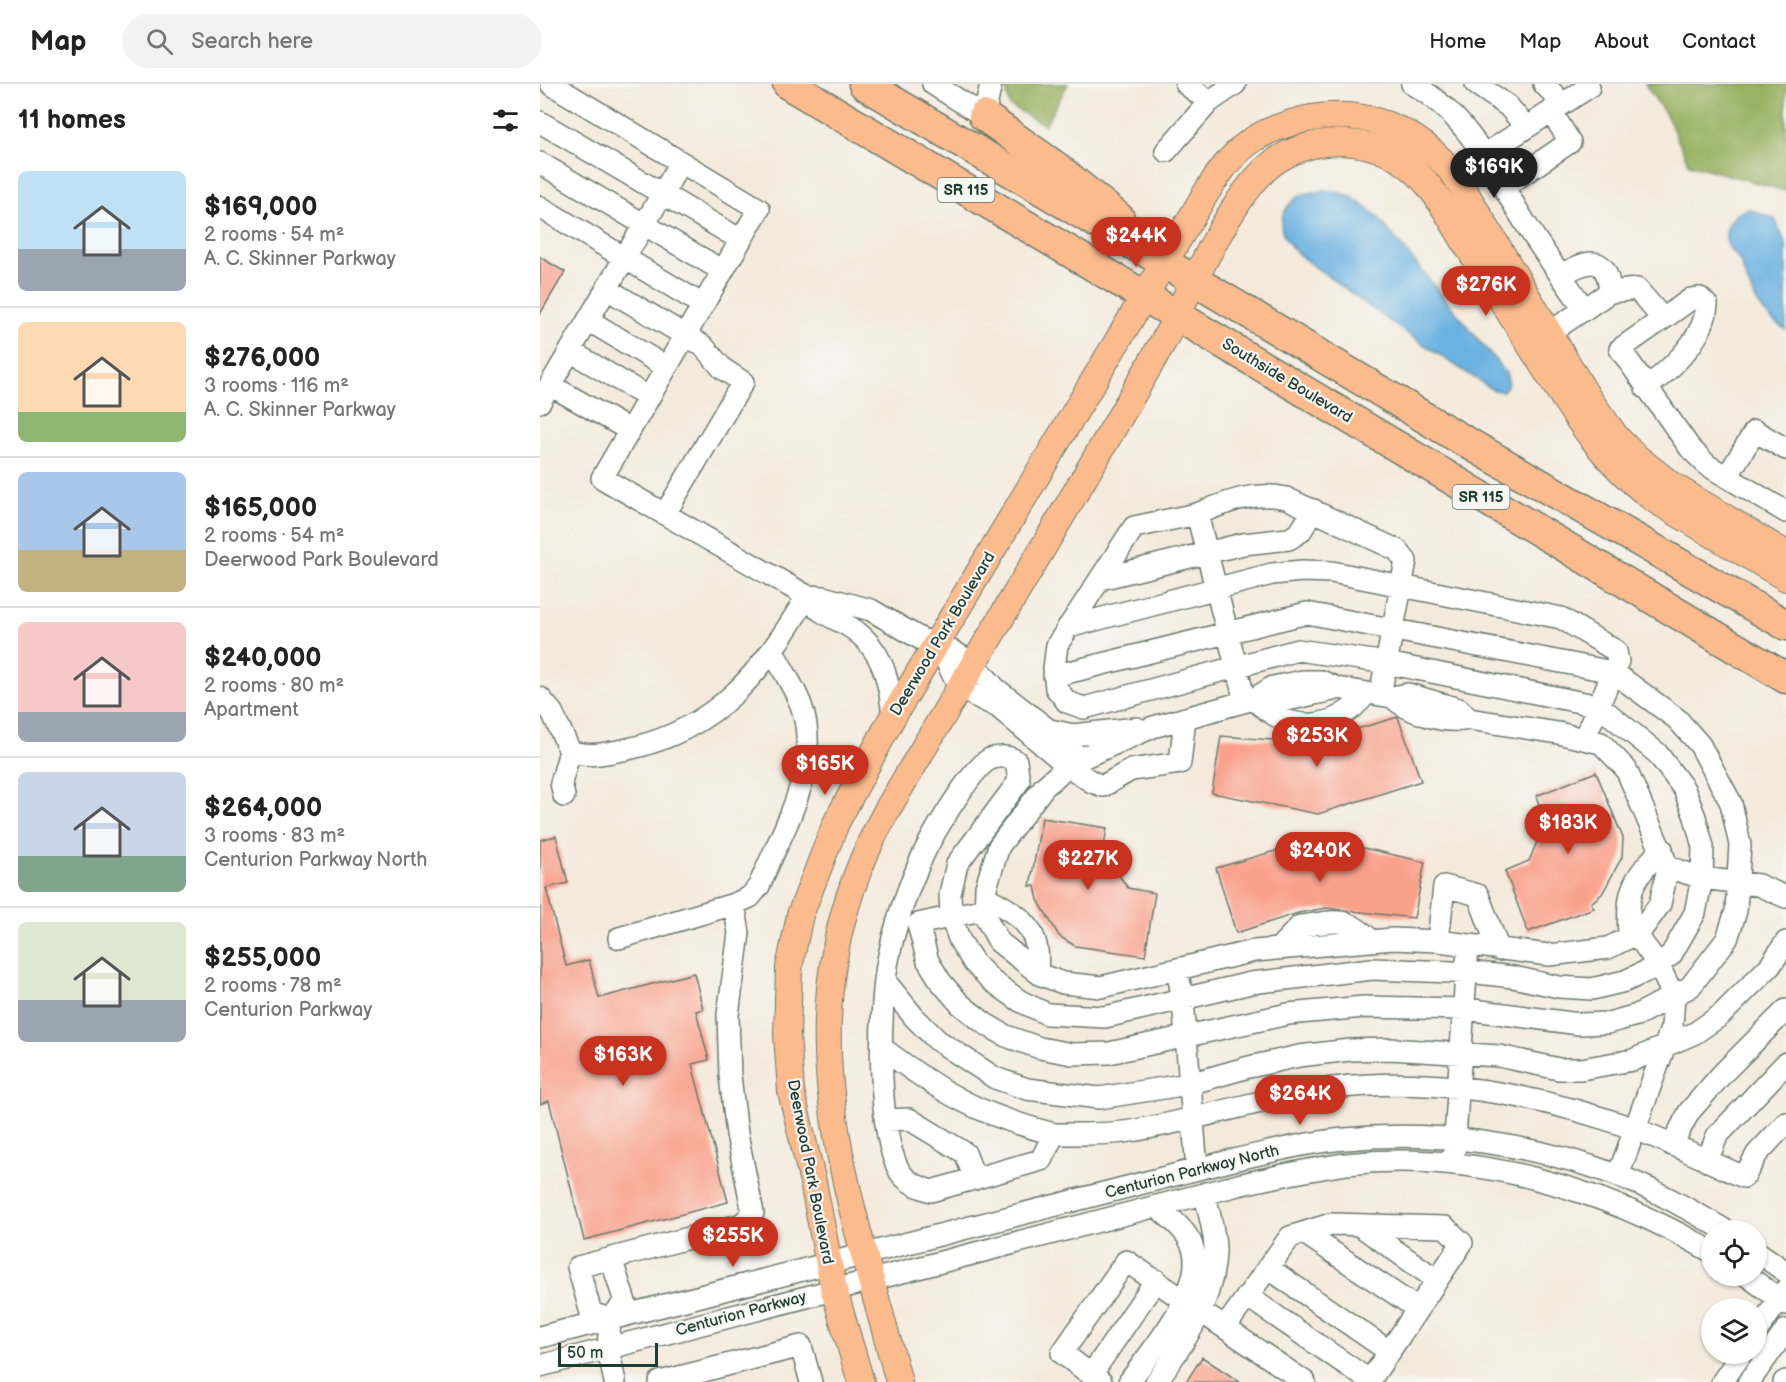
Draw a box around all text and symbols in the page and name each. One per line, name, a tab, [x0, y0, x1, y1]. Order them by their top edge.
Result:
search box	[122, 14, 542, 68]
text: Map	[30, 25, 86, 58]
icon: search	[143, 25, 176, 58]
text: Search here	[191, 28, 313, 55]
text: Home	[1429, 29, 1486, 54]
text: Map	[1519, 29, 1561, 54]
text: About	[1594, 29, 1649, 54]
text: Contact	[1682, 29, 1756, 54]
icon: filters	[489, 104, 522, 137]
text: 11 homes	[18, 105, 126, 136]
pin: $169K	[1452, 148, 1536, 199]
text: $169K	[1464, 155, 1524, 179]
road number: SR 115	[938, 178, 994, 202]
text: $169,000	[204, 192, 317, 223]
icon: home	[66, 195, 138, 267]
pin: $244K	[1094, 217, 1178, 268]
text: 2 rooms · 54 m²	[204, 223, 344, 247]
text: $244K	[1105, 224, 1167, 248]
text: A. C. Skinner Parkway	[204, 247, 396, 271]
pin: $276K	[1444, 266, 1528, 317]
text: $276K	[1455, 273, 1517, 297]
street label: Southside Boulevard	[1218, 335, 1356, 427]
text: $276,000	[204, 343, 320, 374]
icon: home	[66, 346, 138, 418]
text: 3 rooms · 116 m²	[204, 374, 349, 398]
text: A. C. Skinner Parkway	[204, 398, 396, 422]
road number: SR 115	[1452, 485, 1510, 509]
text: $165,000	[204, 493, 317, 524]
icon: home	[66, 496, 138, 568]
text: 2 rooms · 54 m²	[204, 524, 344, 548]
text: Deerwood Park Boulevard	[204, 548, 439, 572]
street label: Deerwood Park Boulevard	[887, 549, 999, 719]
text: $240,000	[204, 643, 322, 674]
icon: home	[66, 646, 138, 718]
text: 2 rooms · 80 m²	[204, 674, 344, 698]
text: Apartment	[204, 698, 299, 722]
pin: $253K	[1275, 717, 1359, 768]
text: $253K	[1286, 724, 1348, 748]
pin: $165K	[783, 745, 867, 796]
text: $165K	[796, 752, 854, 776]
text: $264,000	[204, 793, 322, 824]
icon: home	[66, 796, 138, 868]
pin: $183K	[1526, 804, 1610, 855]
text: $183K	[1539, 811, 1597, 835]
text: 3 rooms · 83 m²	[204, 824, 345, 848]
pin: $240K	[1278, 832, 1362, 883]
text: $240K	[1289, 839, 1351, 863]
pin: $227K	[1046, 840, 1130, 891]
text: $227K	[1057, 847, 1119, 871]
text: Centurion Parkway North	[204, 848, 427, 872]
text: $255,000	[204, 943, 321, 974]
icon: home	[66, 946, 138, 1018]
text: 2 rooms · 78 m²	[204, 974, 342, 998]
text: Centurion Parkway	[204, 998, 372, 1022]
pin: $163K	[581, 1036, 665, 1087]
text: $163K	[594, 1043, 653, 1067]
pin: $264K	[1258, 1075, 1342, 1126]
street label: Deerwood Park Boulevard	[783, 1078, 837, 1266]
text: $264K	[1269, 1082, 1331, 1106]
street label: Centurion Parkway North	[1103, 1141, 1281, 1203]
pin: $255K	[691, 1217, 775, 1268]
map controls	[1701, 1220, 1767, 1364]
button: locate	[1701, 1220, 1767, 1286]
text: $255K	[702, 1224, 764, 1248]
street label: Centurion Parkway	[674, 1287, 809, 1341]
button: layers	[1701, 1298, 1767, 1364]
scale bar	[558, 1340, 658, 1368]
text: 50 m	[567, 1344, 603, 1363]

